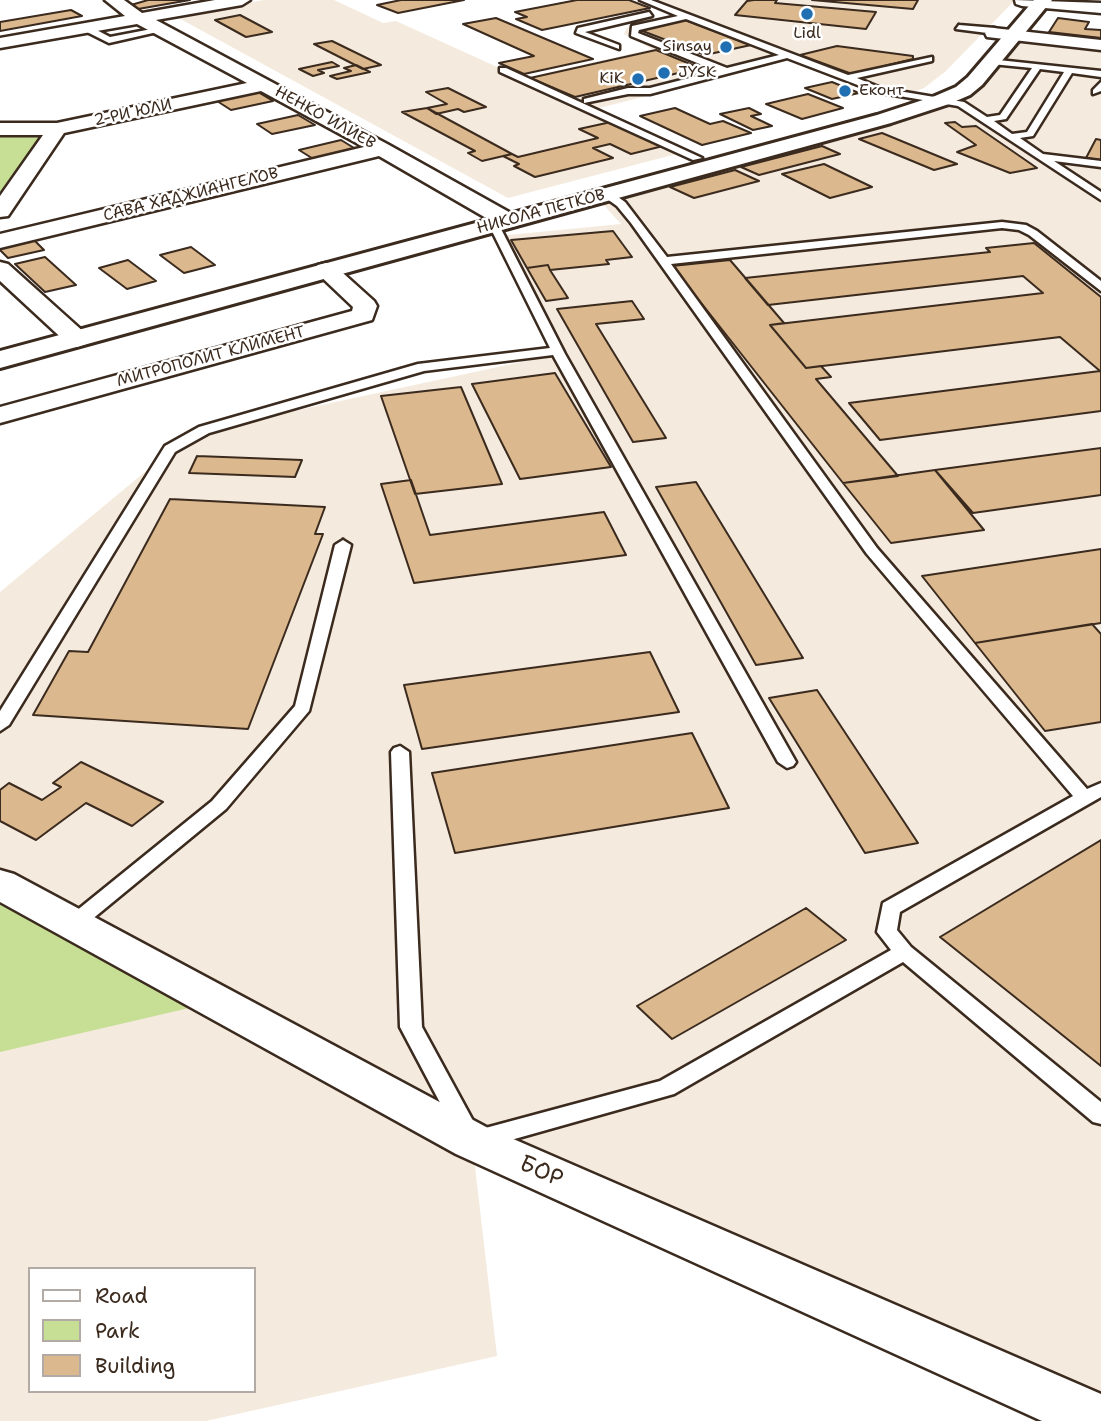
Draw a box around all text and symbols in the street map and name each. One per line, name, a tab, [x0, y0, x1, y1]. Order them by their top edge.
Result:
marker: Lidl	[799, 6, 815, 22]
place label: Lidl	[793, 24, 821, 44]
place label: Sinsay	[663, 37, 712, 57]
marker: Sinsay	[718, 39, 734, 55]
place label: JYSK	[678, 63, 716, 83]
marker: JYSK	[656, 65, 672, 81]
place label: KiK	[599, 69, 624, 89]
marker: KiK	[630, 71, 646, 87]
place label: Еконт	[859, 81, 904, 101]
street label: НЕНКО ИЛИЕВ	[271, 82, 379, 154]
marker: Еконт	[837, 83, 853, 99]
street label: 2-РИ ЮЛИ	[92, 95, 174, 131]
street label: САВА ХАДЖИАНГЕЛОВ	[102, 164, 280, 226]
street label: НИКОЛА ПЕТКОВ	[475, 186, 607, 238]
street label: МИТРОПОЛИТ КЛИМЕНТ	[115, 323, 307, 391]
street label: БОР	[515, 1150, 567, 1194]
legend	[28, 1267, 256, 1393]
text: Road	[95, 1282, 148, 1310]
text: Park	[95, 1317, 140, 1345]
text: Building	[95, 1352, 175, 1380]

